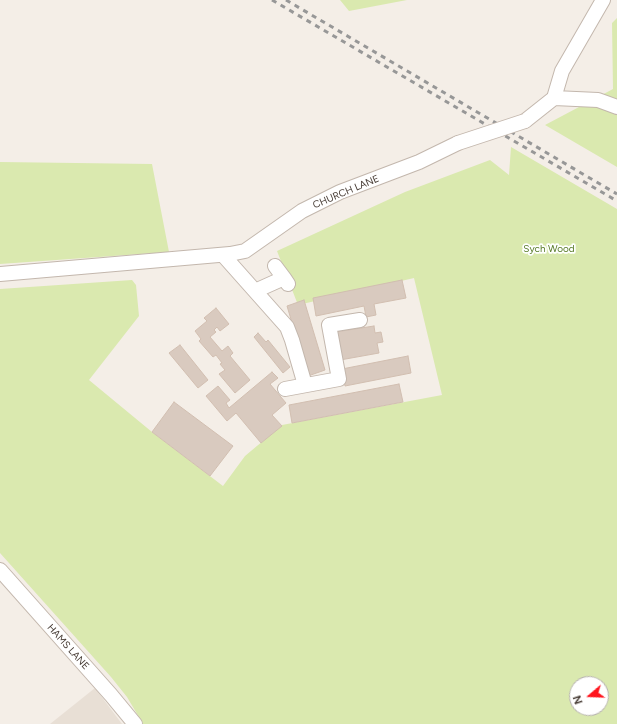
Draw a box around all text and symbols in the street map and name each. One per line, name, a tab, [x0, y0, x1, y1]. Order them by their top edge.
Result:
street label: CHURCH LANE	[311, 173, 381, 211]
park label: Sych Wood	[523, 243, 575, 255]
street label: HAMS LANE	[44, 622, 92, 672]
north arrow	[569, 676, 609, 716]
text: N	[571, 694, 586, 706]

